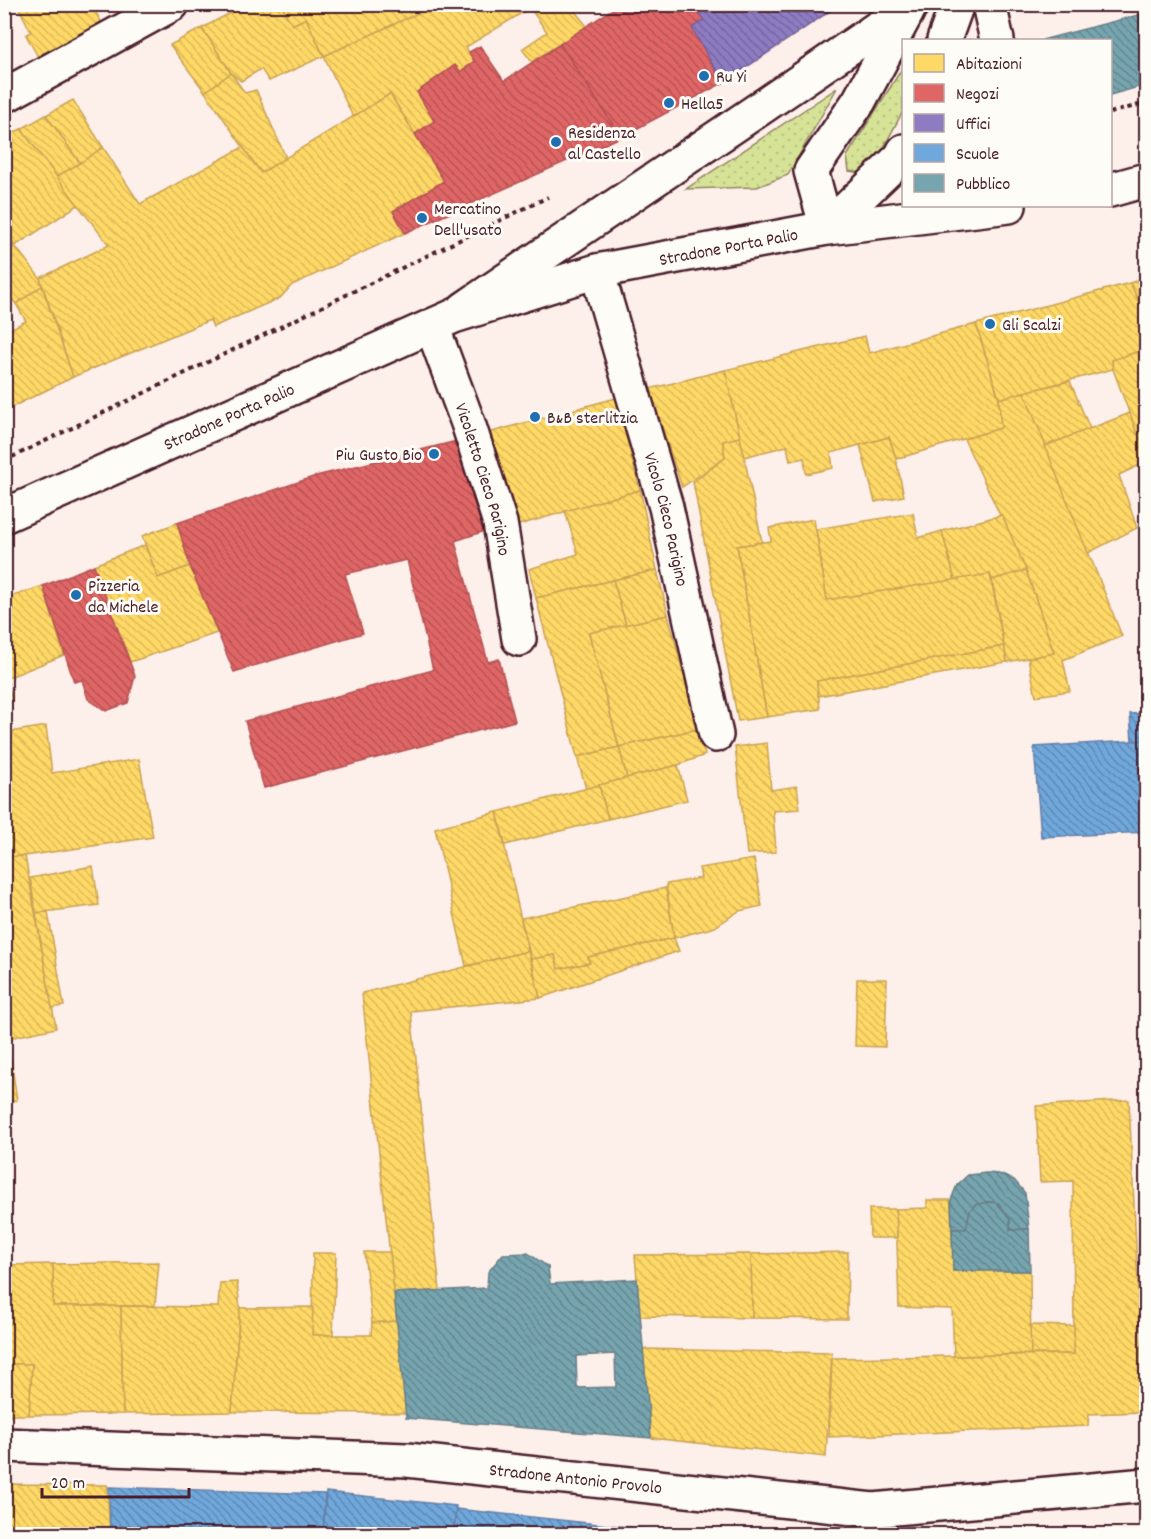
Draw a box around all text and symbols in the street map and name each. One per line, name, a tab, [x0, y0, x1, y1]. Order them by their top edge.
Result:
legend	[902, 39, 1112, 207]
text: Abitazioni	[956, 53, 1022, 78]
place label: Ru Yi	[716, 66, 747, 91]
marker: Ru Yi	[697, 69, 711, 83]
text: Negozi	[956, 83, 999, 108]
place label: Hella5	[681, 93, 723, 118]
marker: Hella5	[662, 96, 676, 110]
text: Uffici	[956, 113, 990, 138]
place label: Residenza al Castello	[568, 122, 641, 168]
marker: Residenza al Castello	[549, 135, 563, 149]
text: Scuole	[956, 143, 999, 168]
text: Pubblico	[956, 173, 1010, 198]
place label: Mercatino Dell'usato	[434, 198, 502, 244]
marker: Mercatino Dell'usato	[415, 211, 429, 225]
street label: Stradone Porta Palio	[657, 224, 800, 274]
place label: Gli Scalzi	[1002, 314, 1061, 339]
marker: Gli Scalzi	[983, 317, 997, 331]
street label: Stradone Porta Palio	[160, 378, 299, 458]
street label: Vicoletto Cieco Parigino	[447, 400, 515, 558]
place label: B&B sterlitzia	[547, 407, 638, 432]
marker: B&B sterlitzia	[528, 410, 542, 424]
place label: Piu Gusto Bio	[336, 444, 422, 469]
marker: Piu Gusto Bio	[427, 447, 441, 461]
street label: Vicolo Cieco Parigino	[636, 450, 693, 589]
place label: Pizzeria da Michele	[88, 575, 159, 621]
marker: Pizzeria da Michele	[69, 588, 83, 602]
street label: Stradone Antonio Provolo	[488, 1459, 663, 1502]
scale bar	[42, 1461, 189, 1499]
text: 20 m	[51, 1472, 85, 1497]

